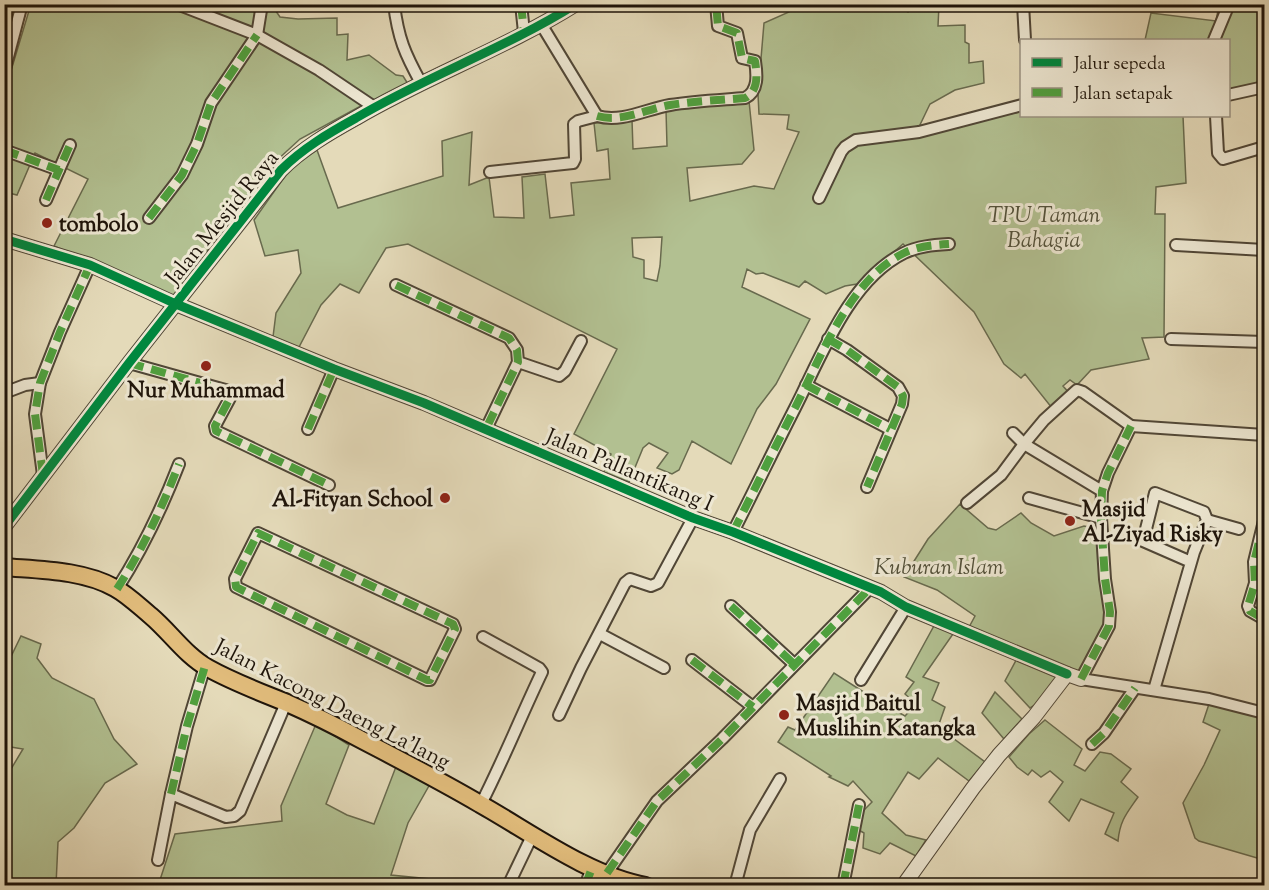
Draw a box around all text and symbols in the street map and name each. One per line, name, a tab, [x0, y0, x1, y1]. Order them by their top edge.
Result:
legend	[1020, 39, 1230, 117]
text: Jalur sepeda	[1073, 52, 1165, 78]
text: Jalan setapak	[1073, 82, 1173, 108]
street label: Jalan Mesjid Raya	[158, 145, 288, 294]
park label: TPU Taman Bahagia	[988, 201, 1101, 258]
place label: tombolo	[59, 210, 138, 242]
marker: tombolo	[40, 216, 54, 230]
marker: Nur Muhammad	[199, 359, 213, 373]
place label: Nur Muhammad	[127, 376, 285, 408]
street label: Jalan Pallantikang I	[539, 422, 718, 522]
place label: Al-Fityan School	[272, 485, 434, 517]
marker: Al-Fityan School	[438, 491, 452, 505]
place label: Masjid Al-Ziyad Risky	[1082, 495, 1223, 552]
marker: Masjid Al-Ziyad Risky	[1063, 514, 1077, 528]
park label: Kuburan Islam	[874, 553, 1004, 585]
street label: Jalan Kacong Daeng La'lang	[207, 632, 455, 779]
place label: Masjid Baitul Muslihin Katangka	[796, 689, 976, 746]
marker: Masjid Baitul Muslihin Katangka	[777, 708, 791, 722]

